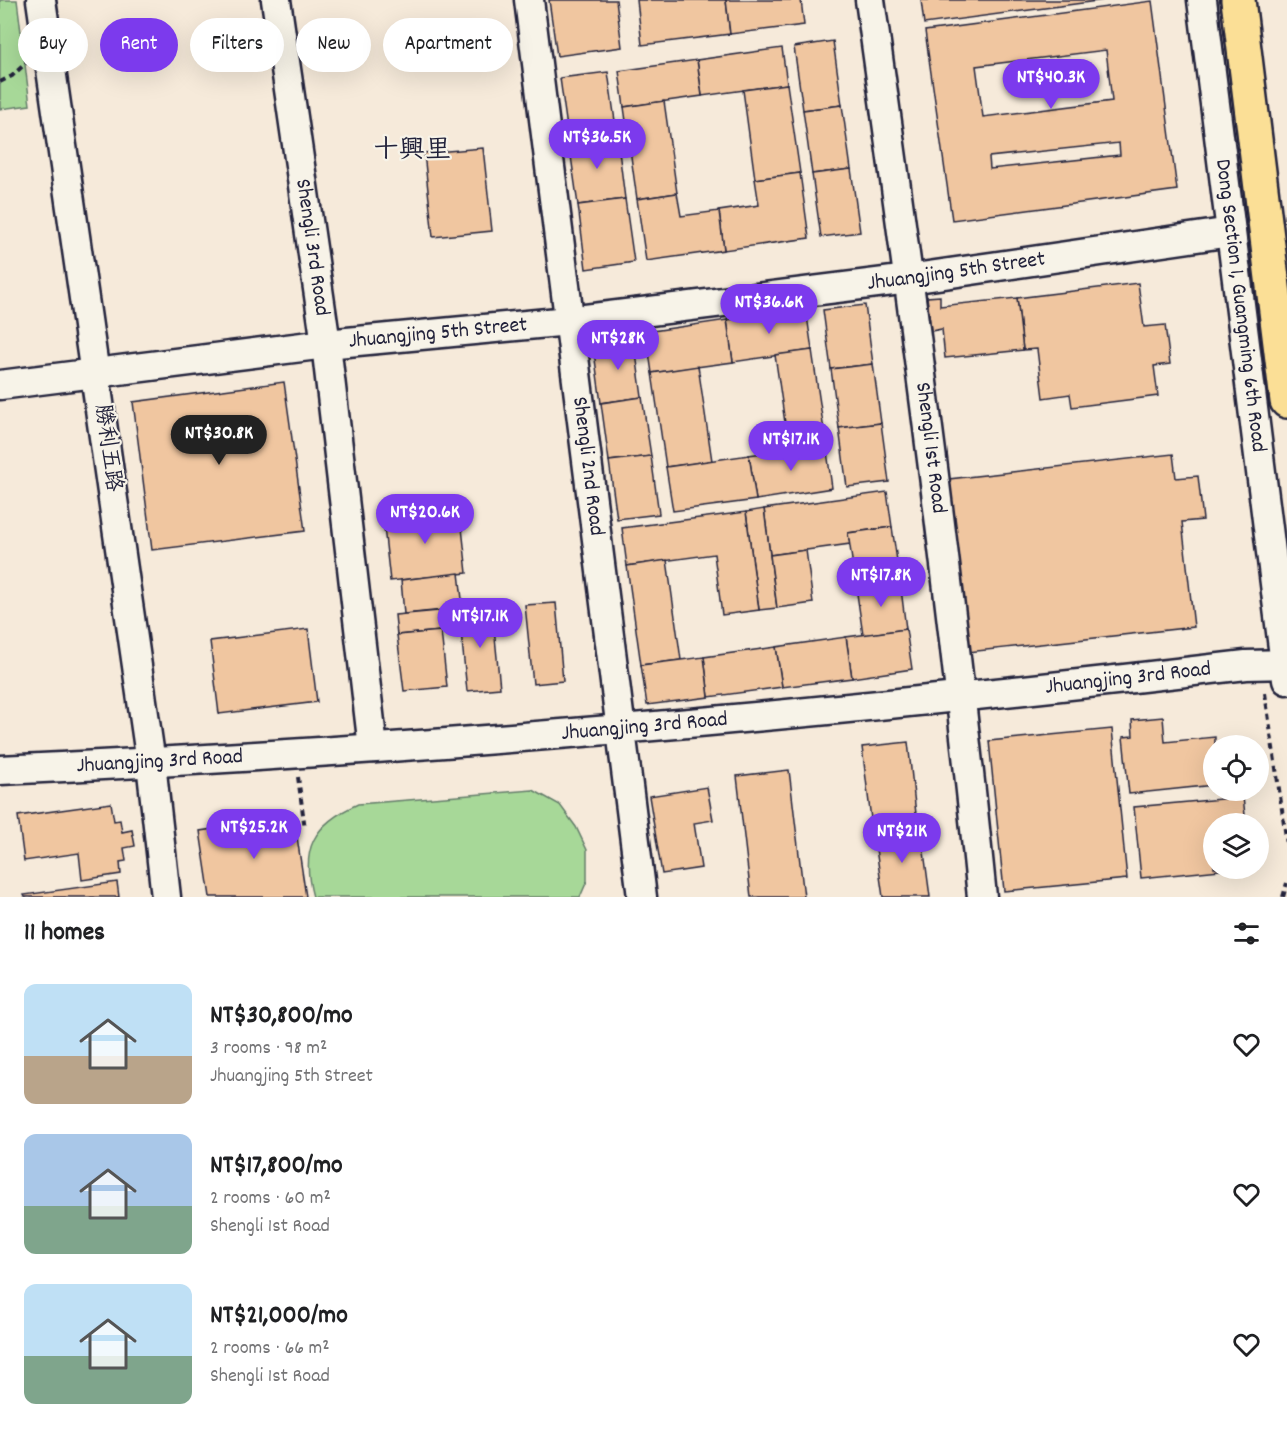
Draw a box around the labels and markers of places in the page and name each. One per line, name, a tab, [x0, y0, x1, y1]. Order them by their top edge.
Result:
pin: NT$40.3K	[989, 59, 1113, 110]
pin: NT$36.5K	[535, 119, 659, 170]
pin: NT$36.6K	[707, 284, 831, 335]
pin: NT$28K	[569, 320, 667, 371]
pin: NT$30.8K	[157, 415, 281, 466]
pin: NT$17.1K	[729, 421, 853, 472]
pin: NT$20.6K	[363, 494, 487, 545]
pin: NT$17.8K	[819, 557, 943, 608]
pin: NT$17.1K	[418, 598, 542, 649]
pin: NT$25.2K	[192, 809, 316, 860]
pin: NT$21K	[853, 813, 951, 864]

